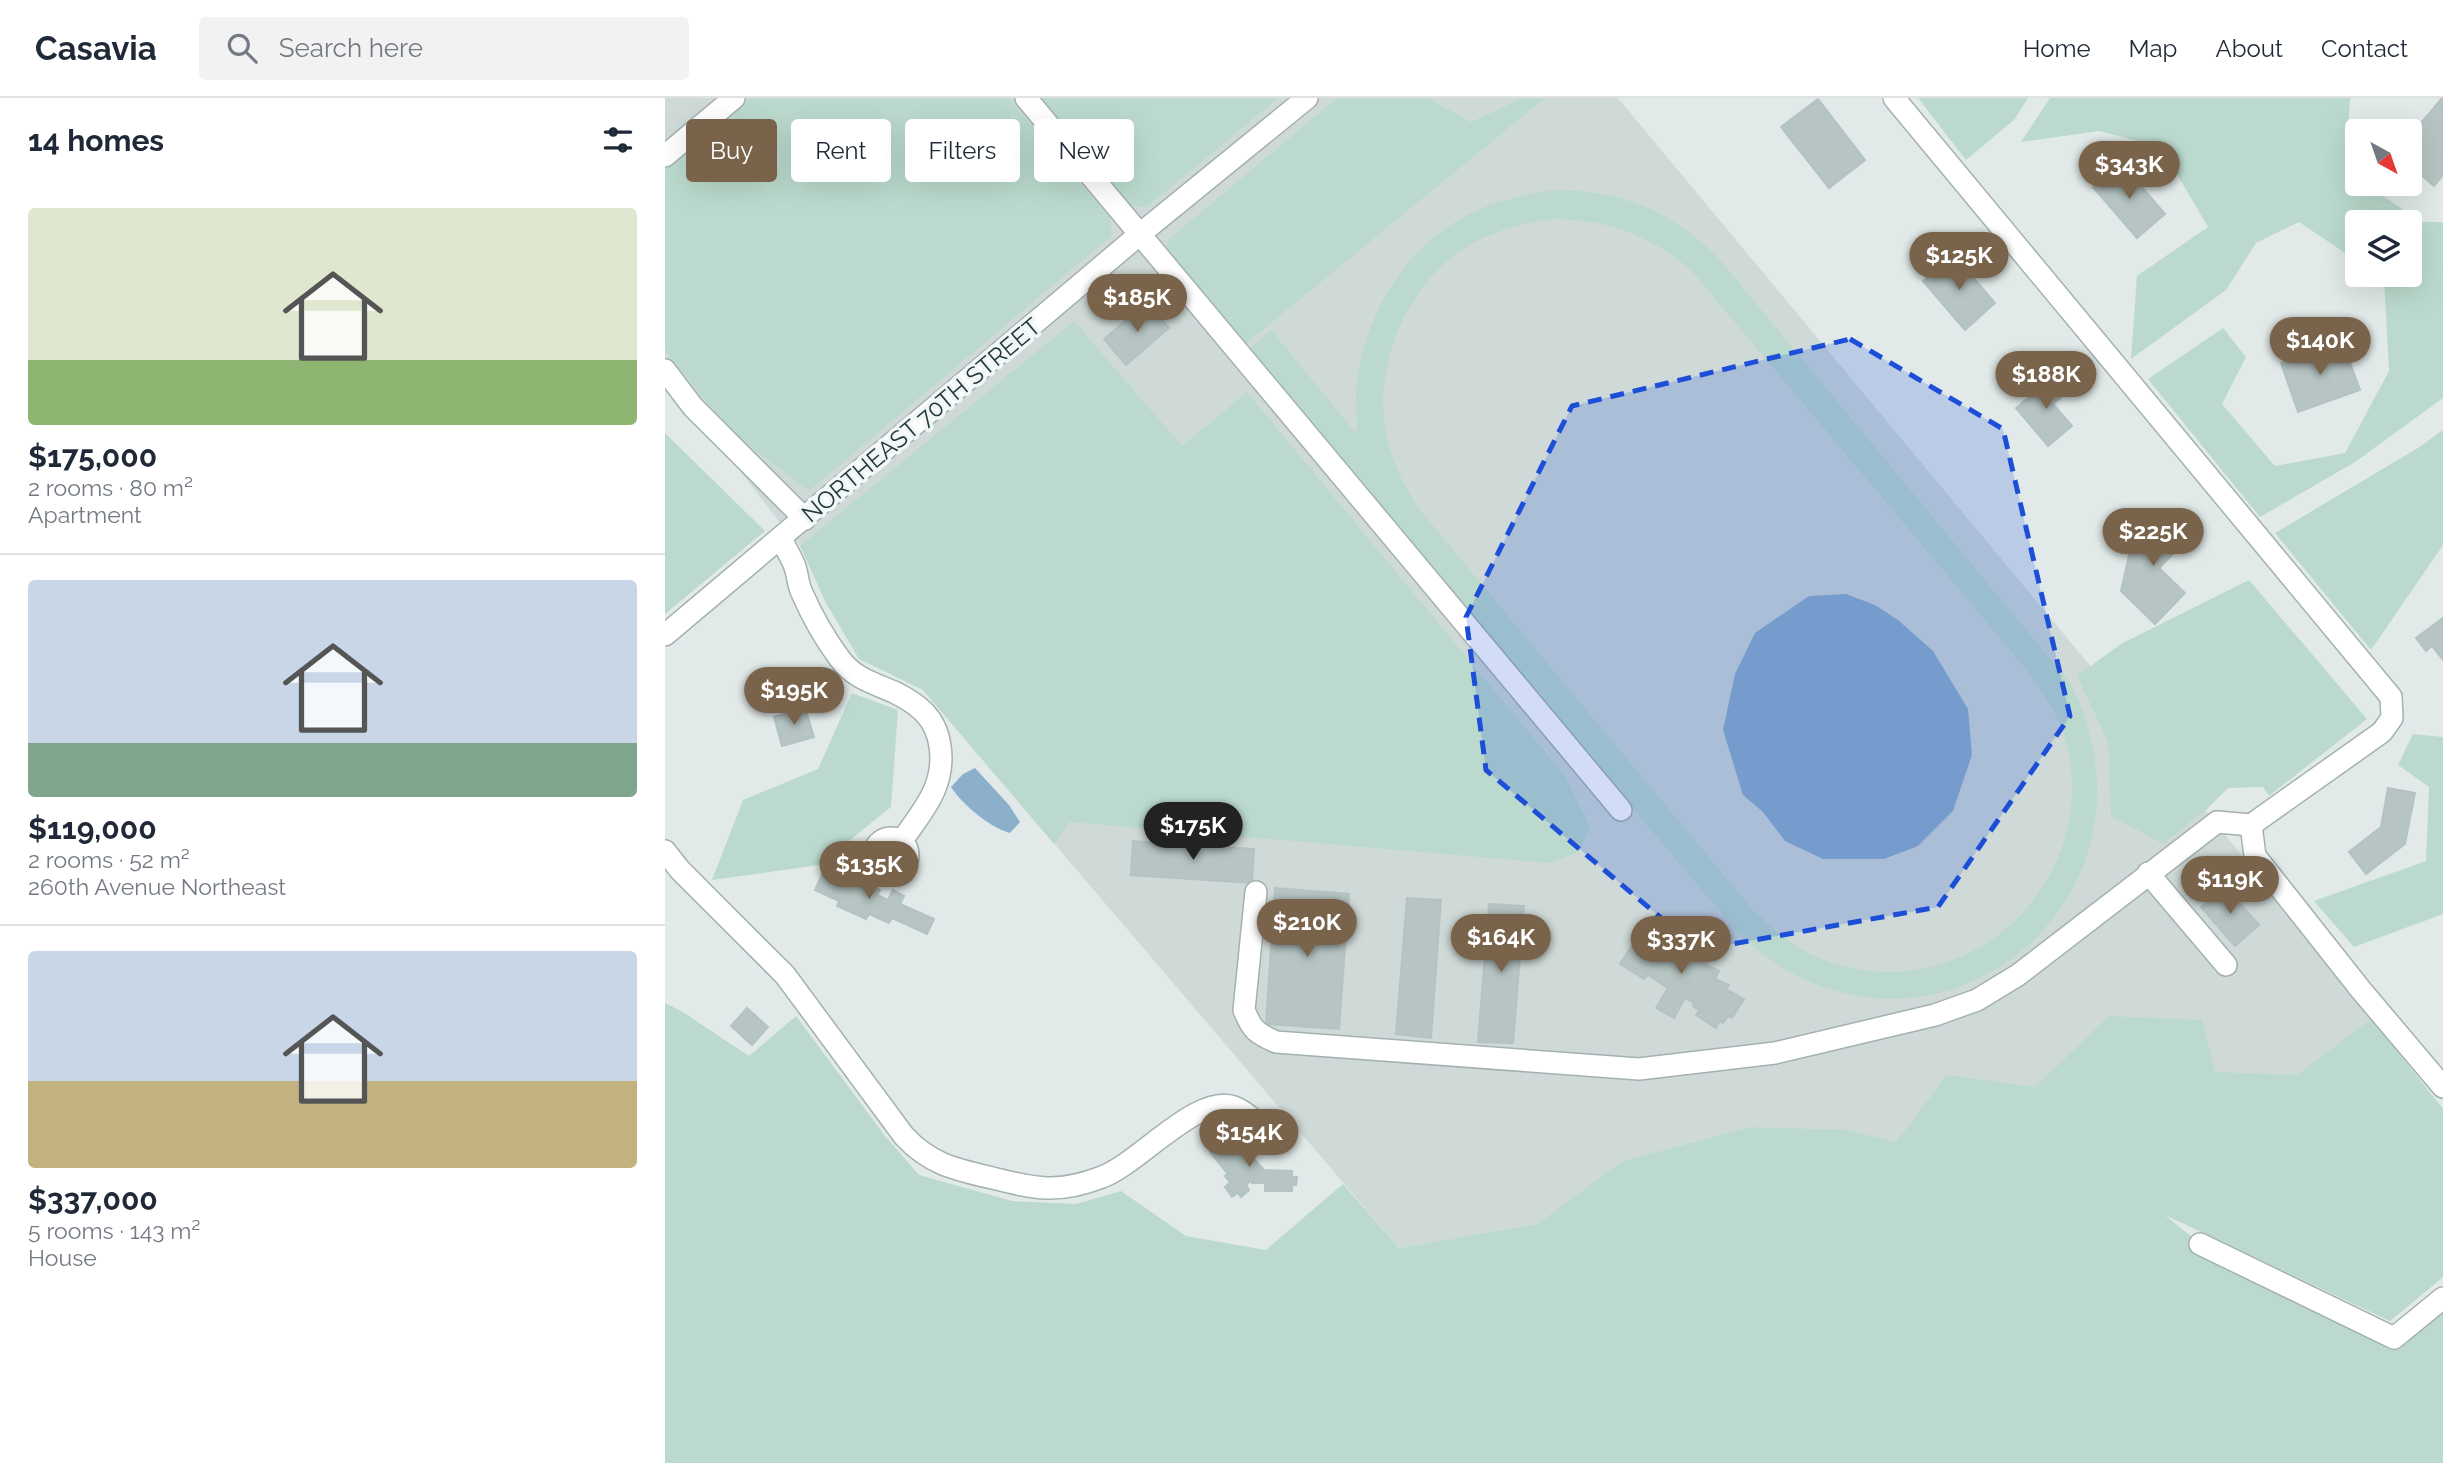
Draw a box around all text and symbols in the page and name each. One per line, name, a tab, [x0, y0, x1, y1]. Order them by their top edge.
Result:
search box	[199, 17, 689, 80]
text: Casavia	[35, 29, 157, 68]
icon: search	[223, 29, 261, 67]
text: Search here	[279, 33, 423, 63]
text: Home	[2023, 34, 2091, 63]
text: Map	[2129, 34, 2177, 63]
text: About	[2215, 34, 2283, 63]
text: Contact	[2321, 34, 2408, 63]
chip: Buy	[686, 119, 777, 182]
chip: Rent	[791, 119, 891, 182]
chip: Filters	[905, 119, 1020, 182]
chip: New	[1034, 119, 1134, 182]
north arrow	[2345, 119, 2422, 196]
map controls	[2345, 119, 2422, 287]
icon: filters	[599, 121, 637, 159]
text: 14 homes	[28, 123, 164, 158]
pin: $343K	[2080, 141, 2178, 201]
text: $343K	[2095, 150, 2163, 177]
button: layers	[2345, 210, 2422, 287]
pin: $125K	[1910, 232, 2008, 292]
text: $125K	[1925, 241, 1993, 268]
icon: home	[270, 253, 396, 379]
pin: $185K	[1088, 274, 1186, 334]
text: $185K	[1103, 283, 1171, 310]
street label: NORTHEAST 70TH STREET	[796, 311, 1047, 528]
pin: $140K	[2271, 317, 2369, 377]
text: $140K	[2286, 326, 2354, 353]
pin: $188K	[1997, 352, 2095, 411]
text: $188K	[2011, 360, 2081, 387]
text: $175,000	[28, 439, 157, 474]
text: 2 rooms · 80 m²	[28, 474, 193, 501]
text: Apartment	[28, 501, 142, 528]
pin: $225K	[2104, 508, 2202, 568]
text: $225K	[2119, 517, 2187, 544]
icon: home	[270, 625, 396, 751]
pin: $195K	[745, 668, 843, 727]
text: $195K	[760, 676, 828, 703]
pin: $175K	[1144, 802, 1242, 862]
text: $119,000	[28, 811, 157, 846]
text: $175K	[1160, 811, 1226, 838]
pin: $135K	[820, 842, 918, 901]
text: 2 rooms · 52 m²	[28, 846, 190, 873]
text: $135K	[836, 850, 902, 877]
pin: $119K	[2181, 856, 2279, 916]
text: $119K	[2197, 865, 2263, 892]
text: 260th Avenue Northeast	[28, 873, 286, 900]
pin: $210K	[1258, 900, 1356, 959]
text: $210K	[1273, 908, 1341, 935]
pin: $164K	[1452, 914, 1550, 974]
pin: $337K	[1632, 916, 1730, 976]
text: $164K	[1467, 923, 1535, 950]
text: $337K	[1647, 925, 1715, 952]
icon: home	[270, 996, 396, 1122]
pin: $154K	[1200, 1110, 1298, 1169]
text: $154K	[1215, 1118, 1283, 1145]
text: $337,000	[28, 1182, 158, 1217]
text: 5 rooms · 143 m²	[28, 1217, 200, 1244]
text: House	[28, 1244, 97, 1271]

